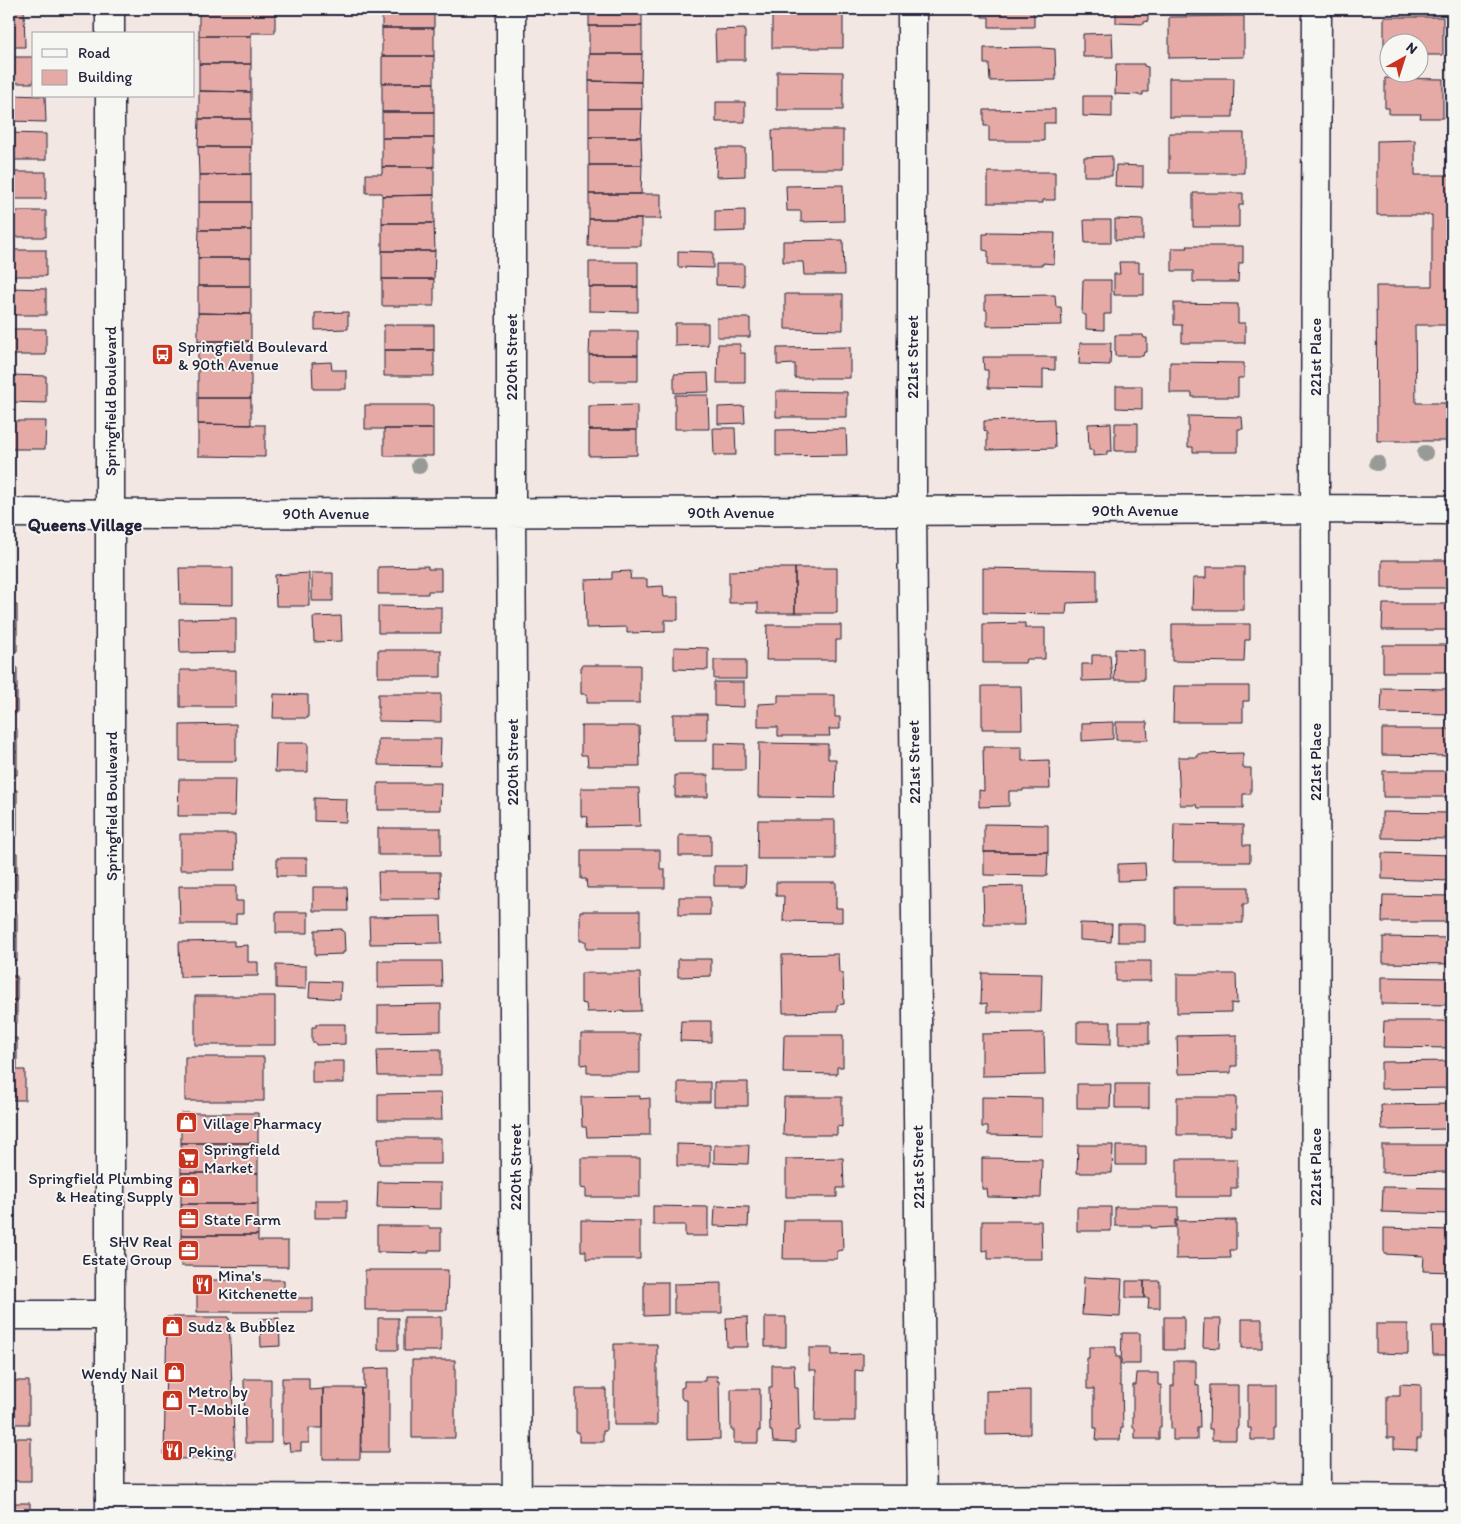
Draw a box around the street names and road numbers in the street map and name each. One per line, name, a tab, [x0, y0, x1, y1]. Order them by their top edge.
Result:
street label: 220th Street	[502, 313, 521, 401]
street label: 221st Street	[903, 315, 922, 399]
street label: 221st Place	[1306, 318, 1325, 396]
street label: Springfield Boulevard	[101, 326, 120, 476]
street label: 90th Avenue	[1092, 501, 1179, 520]
street label: 90th Avenue	[688, 503, 775, 522]
street label: 90th Avenue	[283, 504, 370, 523]
street label: 220th Street	[503, 718, 522, 806]
street label: 221st Street	[904, 720, 924, 804]
street label: 221st Place	[1306, 723, 1325, 801]
street label: Springfield Boulevard	[102, 731, 121, 881]
street label: 220th Street	[506, 1123, 525, 1211]
street label: 221st Street	[908, 1125, 928, 1209]
street label: 221st Place	[1306, 1128, 1325, 1206]

